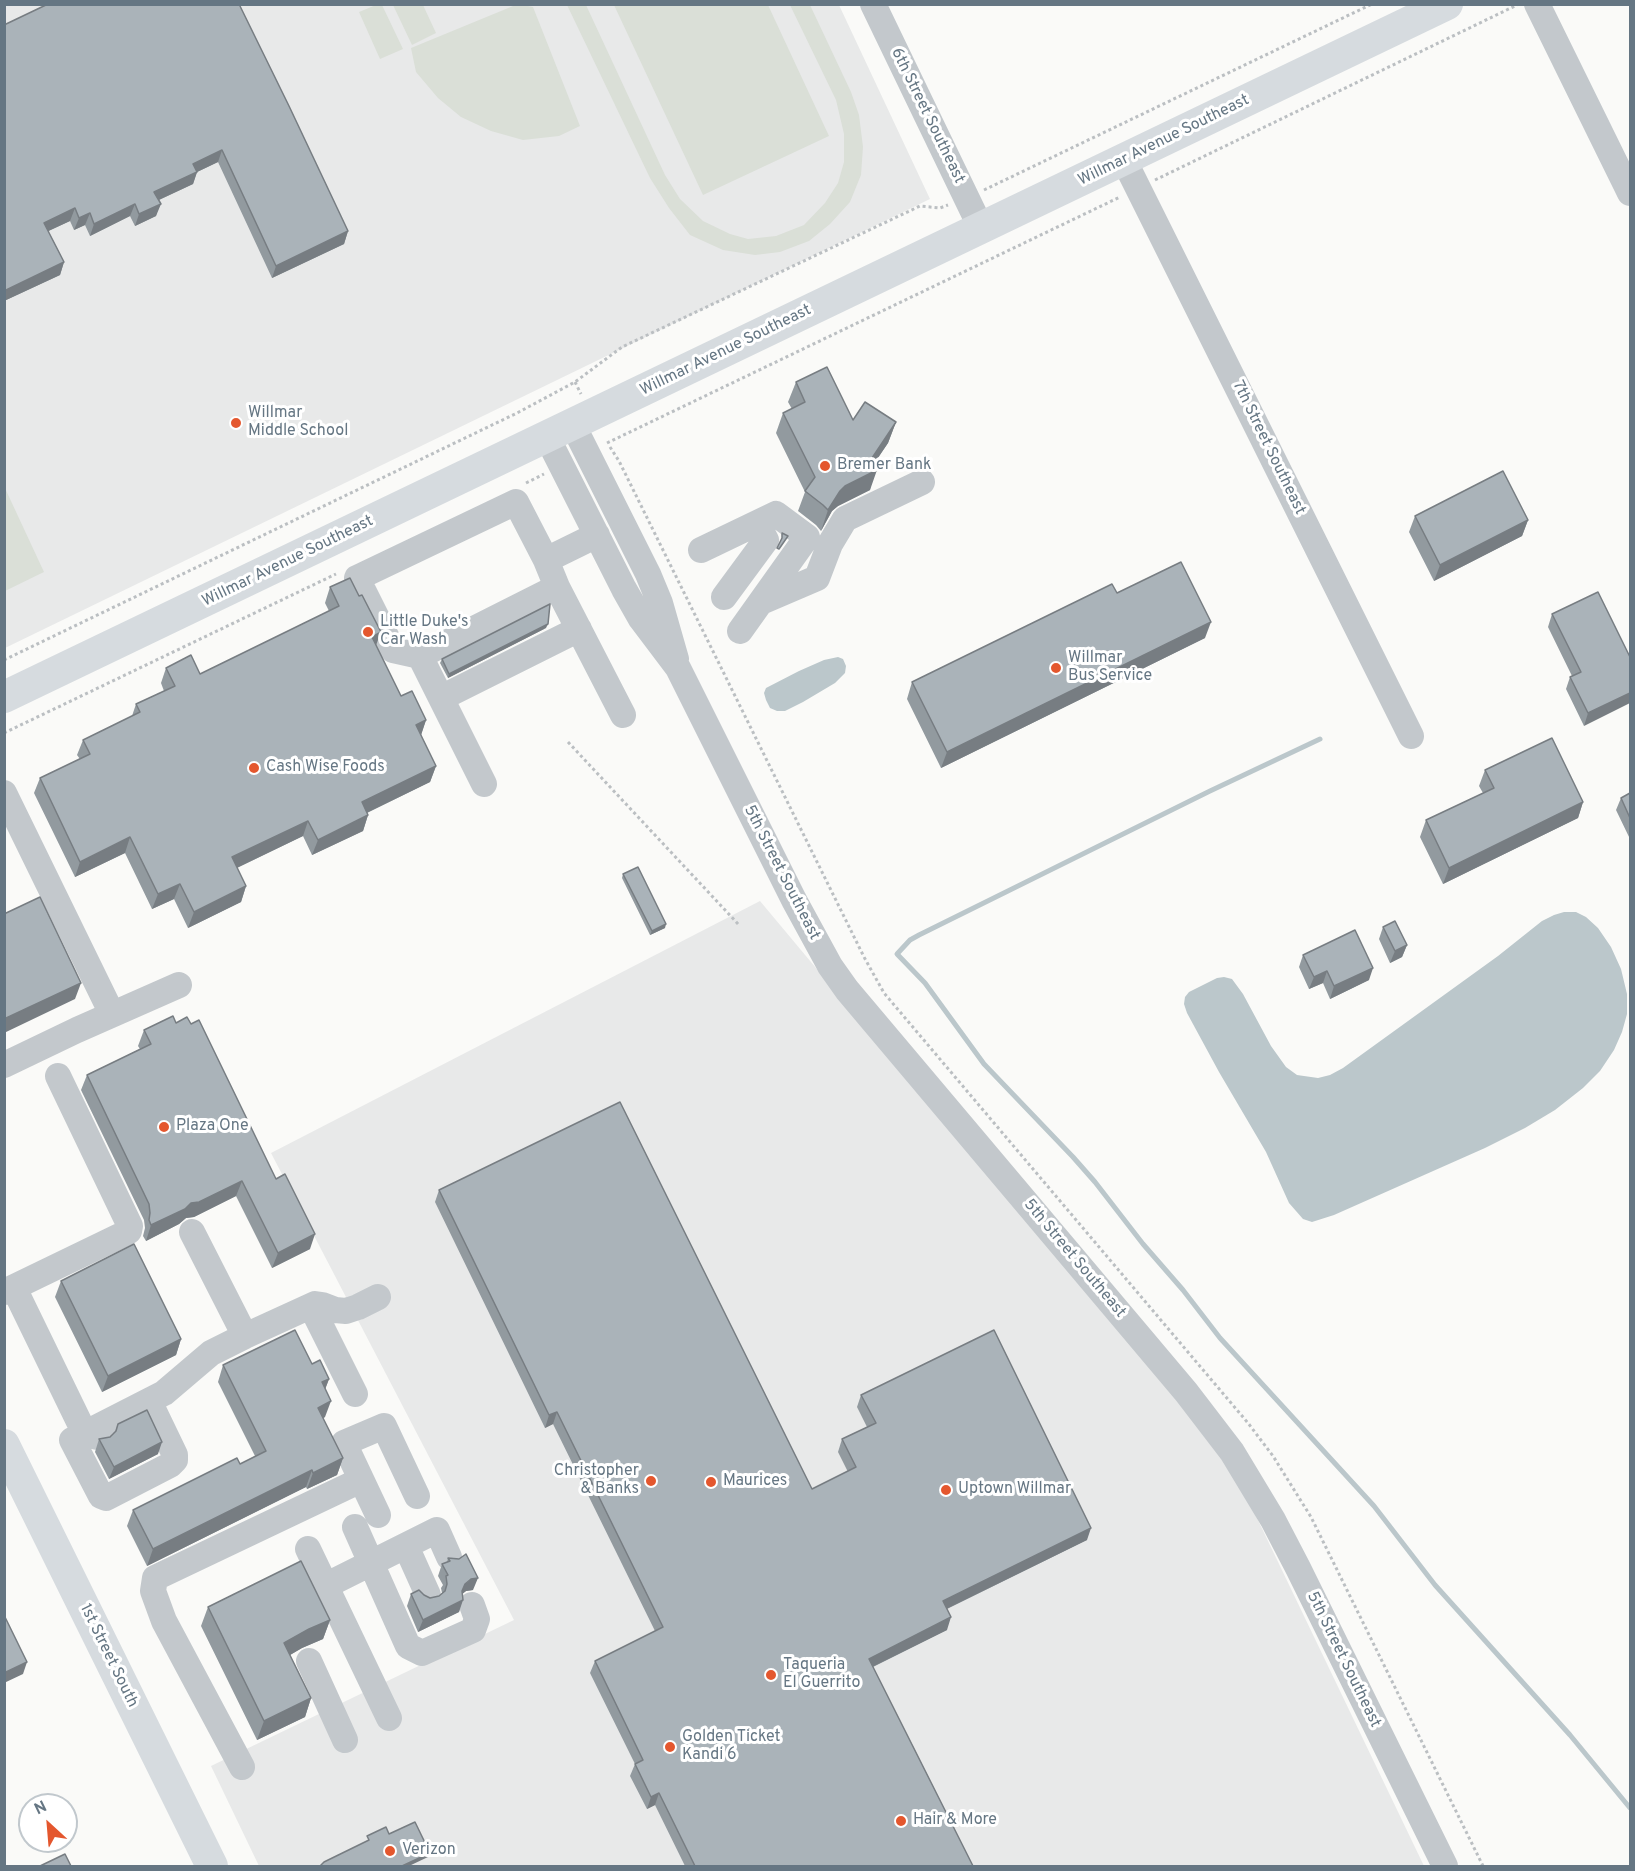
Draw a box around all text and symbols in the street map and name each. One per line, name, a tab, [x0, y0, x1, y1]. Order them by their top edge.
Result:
street label: 6th Street Southeast	[886, 45, 968, 187]
street label: Willmar Avenue Southeast	[1075, 91, 1253, 191]
street label: Willmar Avenue Southeast	[637, 301, 815, 401]
street label: 7th Street Southeast	[1227, 378, 1309, 518]
place label: Willmar Middle School	[248, 404, 348, 442]
marker: Willmar Middle School	[229, 416, 243, 430]
place label: Bremer Bank	[837, 456, 931, 476]
marker: Bremer Bank	[818, 459, 832, 473]
street label: Willmar Avenue Southeast	[199, 512, 377, 612]
place label: Little Duke's Car Wash	[380, 613, 469, 651]
marker: Little Duke's Car Wash	[361, 625, 375, 639]
place label: Willmar Bus Service	[1068, 649, 1152, 687]
marker: Willmar Bus Service	[1049, 661, 1063, 675]
place label: Cash Wise Foods	[266, 758, 385, 778]
marker: Cash Wise Foods	[247, 761, 261, 775]
street label: 5th Street Southeast	[739, 802, 823, 944]
place label: Plaza One	[176, 1117, 249, 1137]
marker: Plaza One	[157, 1120, 171, 1134]
street label: 5th Street Southeast	[1019, 1196, 1129, 1322]
place label: Christopher & Banks	[554, 1462, 639, 1500]
place label: Maurices	[723, 1472, 787, 1492]
marker: Christopher & Banks	[644, 1474, 658, 1488]
marker: Maurices	[704, 1475, 718, 1489]
place label: Uptown Willmar	[958, 1480, 1071, 1500]
marker: Uptown Willmar	[939, 1483, 953, 1497]
street label: 5th Street Southeast	[1302, 1589, 1384, 1731]
street label: 1st Street South	[75, 1601, 141, 1711]
place label: Taqueria El Guerrito	[783, 1656, 860, 1694]
marker: Taqueria El Guerrito	[764, 1668, 778, 1682]
place label: Golden Ticket Kandi 6	[682, 1728, 781, 1766]
marker: Golden Ticket Kandi 6	[663, 1740, 677, 1754]
north arrow	[18, 1793, 78, 1853]
text: N	[31, 1797, 51, 1820]
place label: Hair & More	[913, 1811, 997, 1831]
marker: Hair & More	[894, 1814, 908, 1828]
place label: Verizon	[402, 1841, 456, 1861]
marker: Verizon	[383, 1844, 397, 1858]

